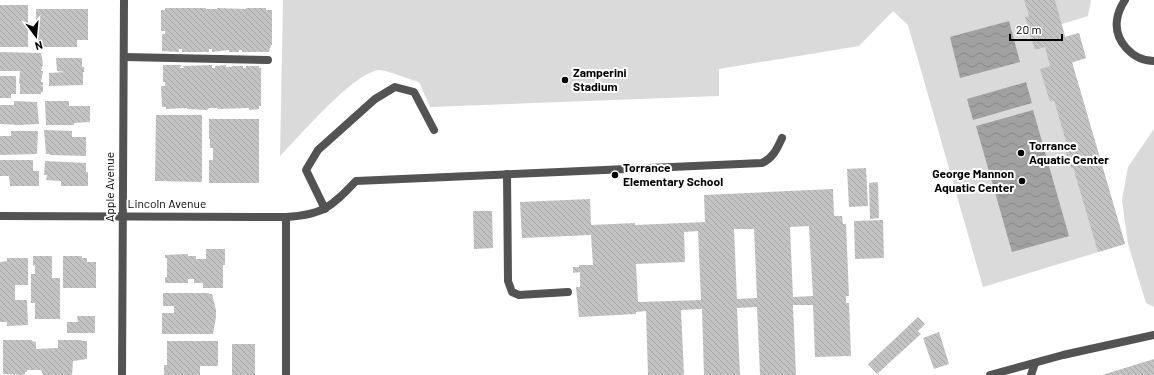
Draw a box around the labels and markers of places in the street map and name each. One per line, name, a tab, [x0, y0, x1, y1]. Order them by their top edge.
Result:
place label: Zamperini Stadium	[573, 65, 627, 93]
marker: Zamperini Stadium	[560, 75, 570, 85]
place label: Torrance Aquatic Center	[1029, 138, 1109, 166]
marker: Torrance Aquatic Center	[1016, 148, 1026, 158]
place label: Torrance Elementary School	[623, 160, 723, 188]
place label: George Mannon Aquatic Center	[932, 166, 1014, 194]
marker: Torrance Elementary School	[610, 170, 620, 180]
marker: George Mannon Aquatic Center	[1017, 176, 1027, 186]

